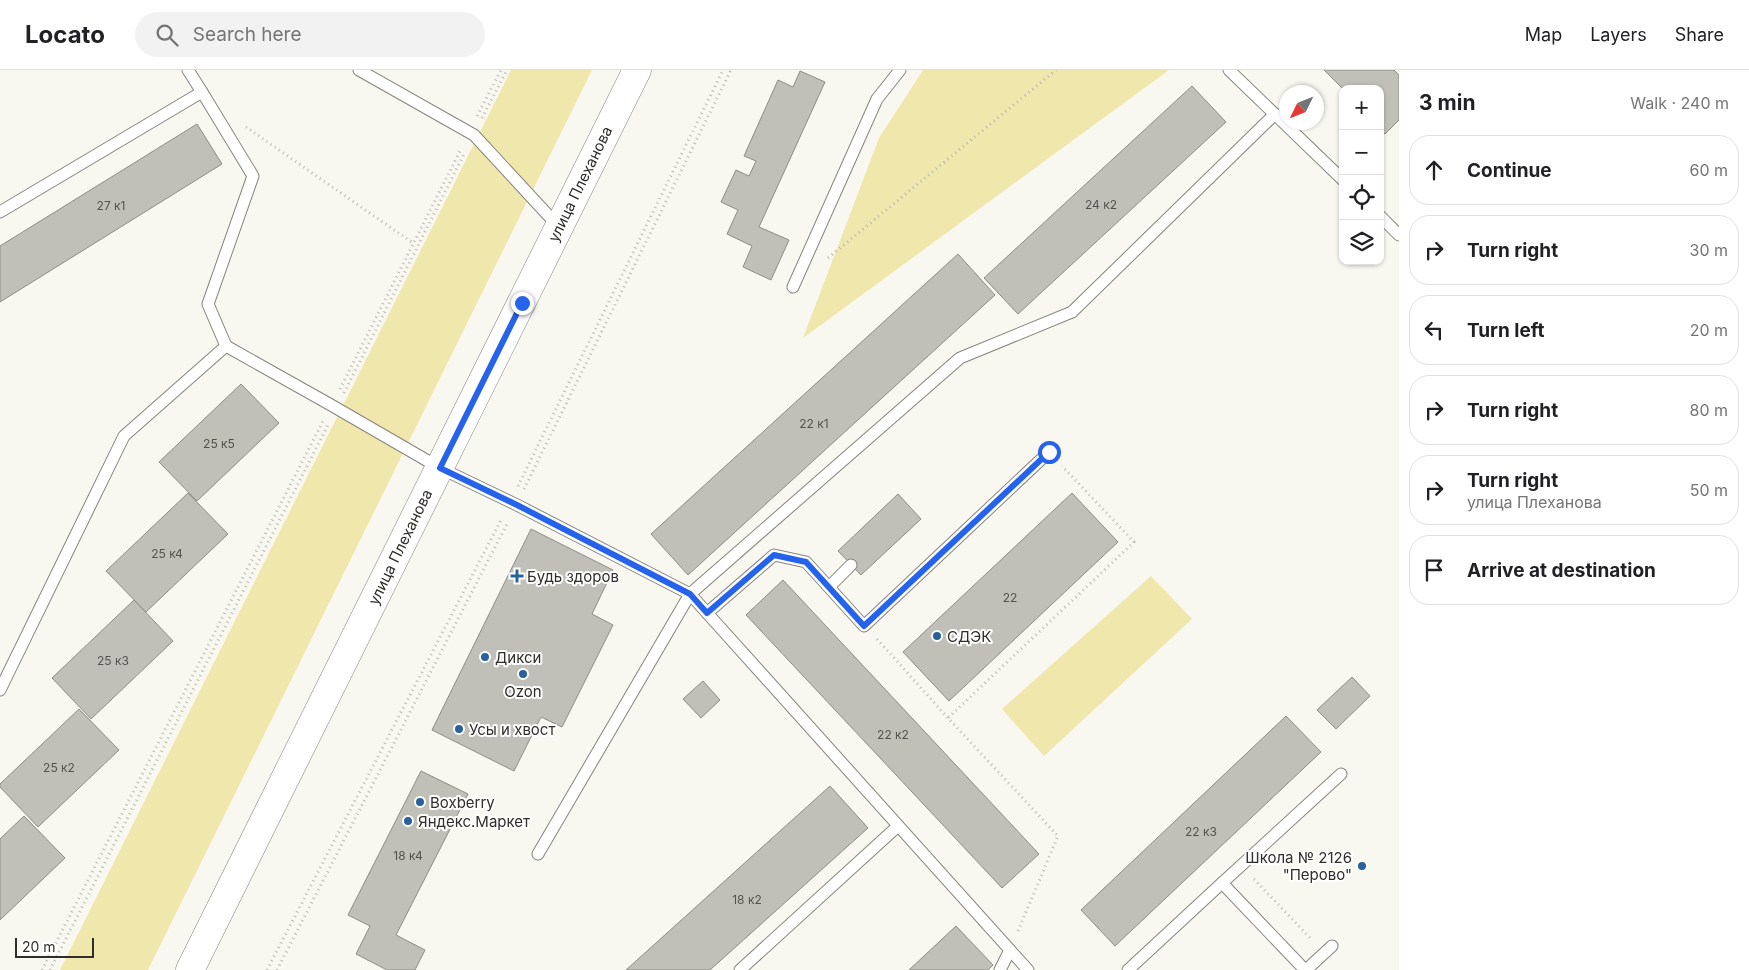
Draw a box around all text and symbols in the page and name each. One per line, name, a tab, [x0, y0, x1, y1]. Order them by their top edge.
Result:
search box	[135, 12, 485, 57]
text: Locato	[25, 20, 105, 49]
icon: search	[153, 21, 181, 49]
text: Search here	[193, 23, 301, 46]
text: Map	[1525, 24, 1562, 45]
text: Layers	[1590, 24, 1647, 45]
text: Share	[1675, 24, 1724, 45]
north arrow	[1279, 85, 1324, 130]
map controls	[1339, 85, 1384, 265]
button: +	[1339, 85, 1384, 130]
text: 3 min	[1419, 90, 1475, 115]
text: Walk · 240 m	[1630, 93, 1729, 113]
street label: улица Плеханова	[544, 123, 616, 245]
button: −	[1339, 130, 1384, 175]
icon: ahead	[1420, 156, 1448, 184]
text: Continue	[1467, 159, 1552, 182]
text: 60 m	[1689, 160, 1728, 180]
button: locate	[1339, 175, 1384, 220]
house number: 24 к2	[1085, 197, 1117, 212]
house number: 27 к1	[97, 198, 125, 213]
button: layers	[1339, 220, 1384, 265]
icon: right	[1420, 236, 1448, 264]
text: Turn right	[1467, 239, 1558, 262]
text: 30 m	[1690, 240, 1728, 260]
route end	[511, 292, 534, 315]
icon: left	[1420, 316, 1448, 344]
text: Turn left	[1467, 319, 1545, 342]
text: 20 m	[1690, 320, 1728, 340]
icon: right	[1420, 396, 1448, 424]
text: Turn right	[1467, 399, 1558, 422]
text: 80 m	[1689, 400, 1728, 420]
house number: 22 к1	[799, 416, 829, 431]
house number: 25 к5	[203, 436, 235, 451]
route start	[1038, 441, 1061, 464]
text: Turn right	[1467, 469, 1558, 492]
icon: right	[1420, 476, 1448, 504]
text: 50 m	[1690, 480, 1728, 500]
street label: улица Плеханова	[364, 486, 436, 608]
text: улица Плеханова	[1467, 492, 1602, 512]
house number: 25 к4	[151, 546, 183, 561]
icon: arrive	[1420, 556, 1448, 584]
text: Arrive at destination	[1467, 559, 1656, 582]
place label: Будь здоров	[527, 567, 619, 586]
marker: Будь здоров	[511, 570, 523, 582]
house number: 22	[1003, 590, 1017, 605]
place label: СДЭК	[947, 627, 991, 646]
marker: СДЭК	[931, 630, 943, 642]
place label: Дикси	[495, 648, 541, 667]
marker: Дикси	[479, 651, 491, 663]
house number: 25 к3	[97, 653, 129, 668]
marker: Ozon	[517, 668, 529, 680]
place label: Ozon	[504, 682, 542, 701]
place label: Усы и хвост	[469, 720, 555, 739]
marker: Усы и хвост	[453, 723, 465, 735]
house number: 22 к2	[877, 727, 909, 742]
house number: 25 к2	[43, 760, 75, 775]
place label: Boxberry	[430, 793, 495, 812]
marker: Boxberry	[414, 796, 426, 808]
place label: Яндекс.Маркет	[418, 812, 530, 831]
marker: Яндекс.Маркет	[402, 815, 414, 827]
house number: 22 к3	[1185, 824, 1217, 839]
house number: 18 к4	[393, 848, 423, 863]
place label: Школа № 2126 "Перово"	[1245, 848, 1352, 884]
marker: Школа № 2126 "Перово"	[1356, 860, 1368, 872]
house number: 18 к2	[732, 892, 762, 907]
scale bar	[15, 935, 94, 958]
text: 20 m	[22, 938, 56, 955]

